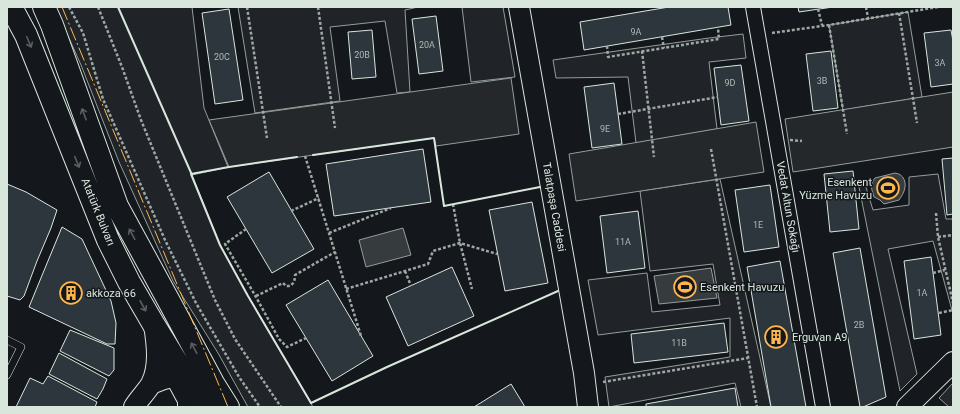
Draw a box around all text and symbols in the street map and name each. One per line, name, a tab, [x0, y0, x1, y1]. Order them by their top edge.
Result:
house number: 9A	[631, 27, 642, 37]
one-way arrow	[26, 35, 33, 47]
house number: 20A	[419, 40, 435, 50]
house number: 20B	[354, 50, 370, 60]
house number: 20C	[214, 52, 230, 62]
house number: 3A	[935, 58, 946, 68]
house number: 3B	[817, 76, 828, 86]
house number: 9D	[725, 78, 736, 88]
one-way arrow	[80, 107, 87, 120]
house number: 9E	[600, 124, 610, 134]
one-way arrow	[74, 156, 82, 168]
street label: Vedat Altun Sokağı	[774, 160, 802, 254]
street label: Talatpaşa Caddesi	[540, 161, 568, 253]
sports icon: Esenkent Yüzme Havuzu	[875, 175, 901, 201]
street label: Atatürk Bulvarı	[79, 176, 117, 248]
place label: Esenkent Yüzme Havuzu	[799, 176, 872, 202]
house number: 1E	[753, 220, 763, 230]
one-way arrow	[128, 228, 136, 240]
house number: 11A	[615, 237, 631, 247]
sports icon: Esenkent Havuzu	[672, 274, 698, 300]
building icon: akkoza 66	[58, 280, 84, 306]
place label: Esenkent Havuzu	[700, 281, 784, 294]
place label: akkoza 66	[86, 287, 136, 300]
house number: 1A	[917, 288, 928, 298]
one-way arrow	[139, 300, 147, 312]
house number: 2B	[854, 320, 865, 330]
building icon: Erguvan A9	[763, 324, 789, 350]
place label: Erguvan A9	[792, 331, 848, 344]
house number: 11B	[671, 338, 687, 348]
one-way arrow	[190, 343, 198, 355]

